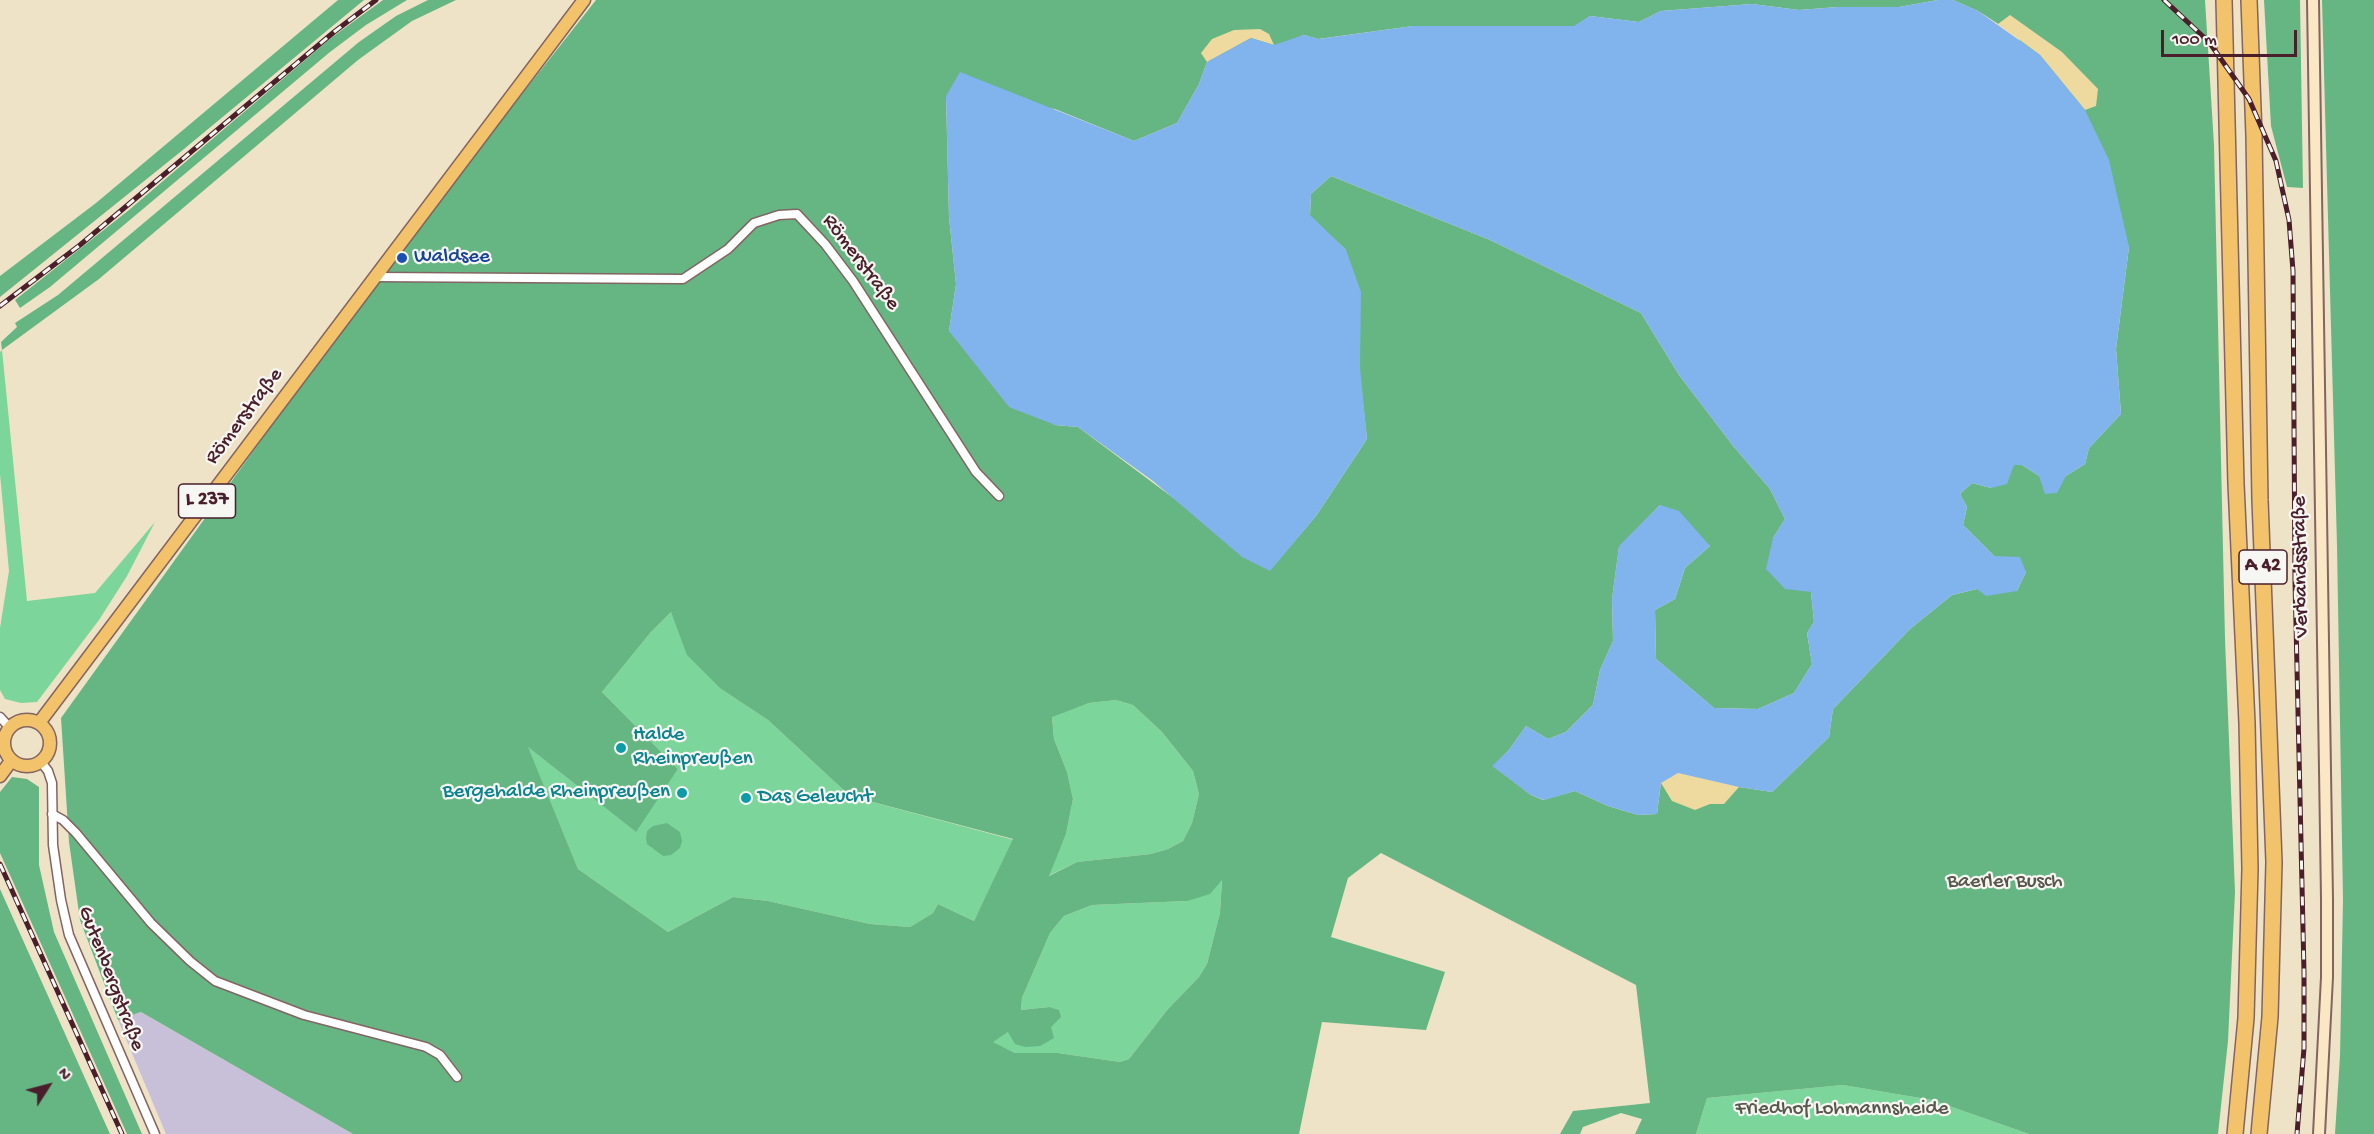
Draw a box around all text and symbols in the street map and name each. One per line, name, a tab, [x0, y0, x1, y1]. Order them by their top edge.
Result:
scale bar	[2164, 18, 2300, 56]
text: 100 m	[2172, 30, 2217, 51]
street label: Römerstraße	[816, 210, 904, 316]
place label: Waldsee	[414, 245, 490, 271]
marker: Waldsee	[395, 251, 409, 265]
street label: Römerstraße	[201, 364, 289, 470]
road number: L 237	[178, 484, 236, 518]
street label: Verbandsstraße	[2288, 496, 2316, 638]
road number: A 42	[2239, 550, 2287, 584]
place label: Halde Rheinpreußen	[633, 723, 753, 773]
marker: Halde Rheinpreußen	[614, 741, 628, 755]
place label: Bergehalde Rheinpreußen	[443, 780, 670, 806]
place label: Das Geleucht	[758, 785, 872, 811]
marker: Bergehalde Rheinpreußen	[675, 786, 689, 800]
marker: Das Geleucht	[739, 791, 753, 805]
park label: Baerler Busch	[1947, 870, 2063, 896]
street label: Gutenbergstraße	[71, 903, 149, 1055]
north arrow	[18, 1056, 78, 1116]
text: N	[52, 1065, 74, 1085]
park label: Friedhof Lohmannsheide	[1735, 1097, 1949, 1123]

